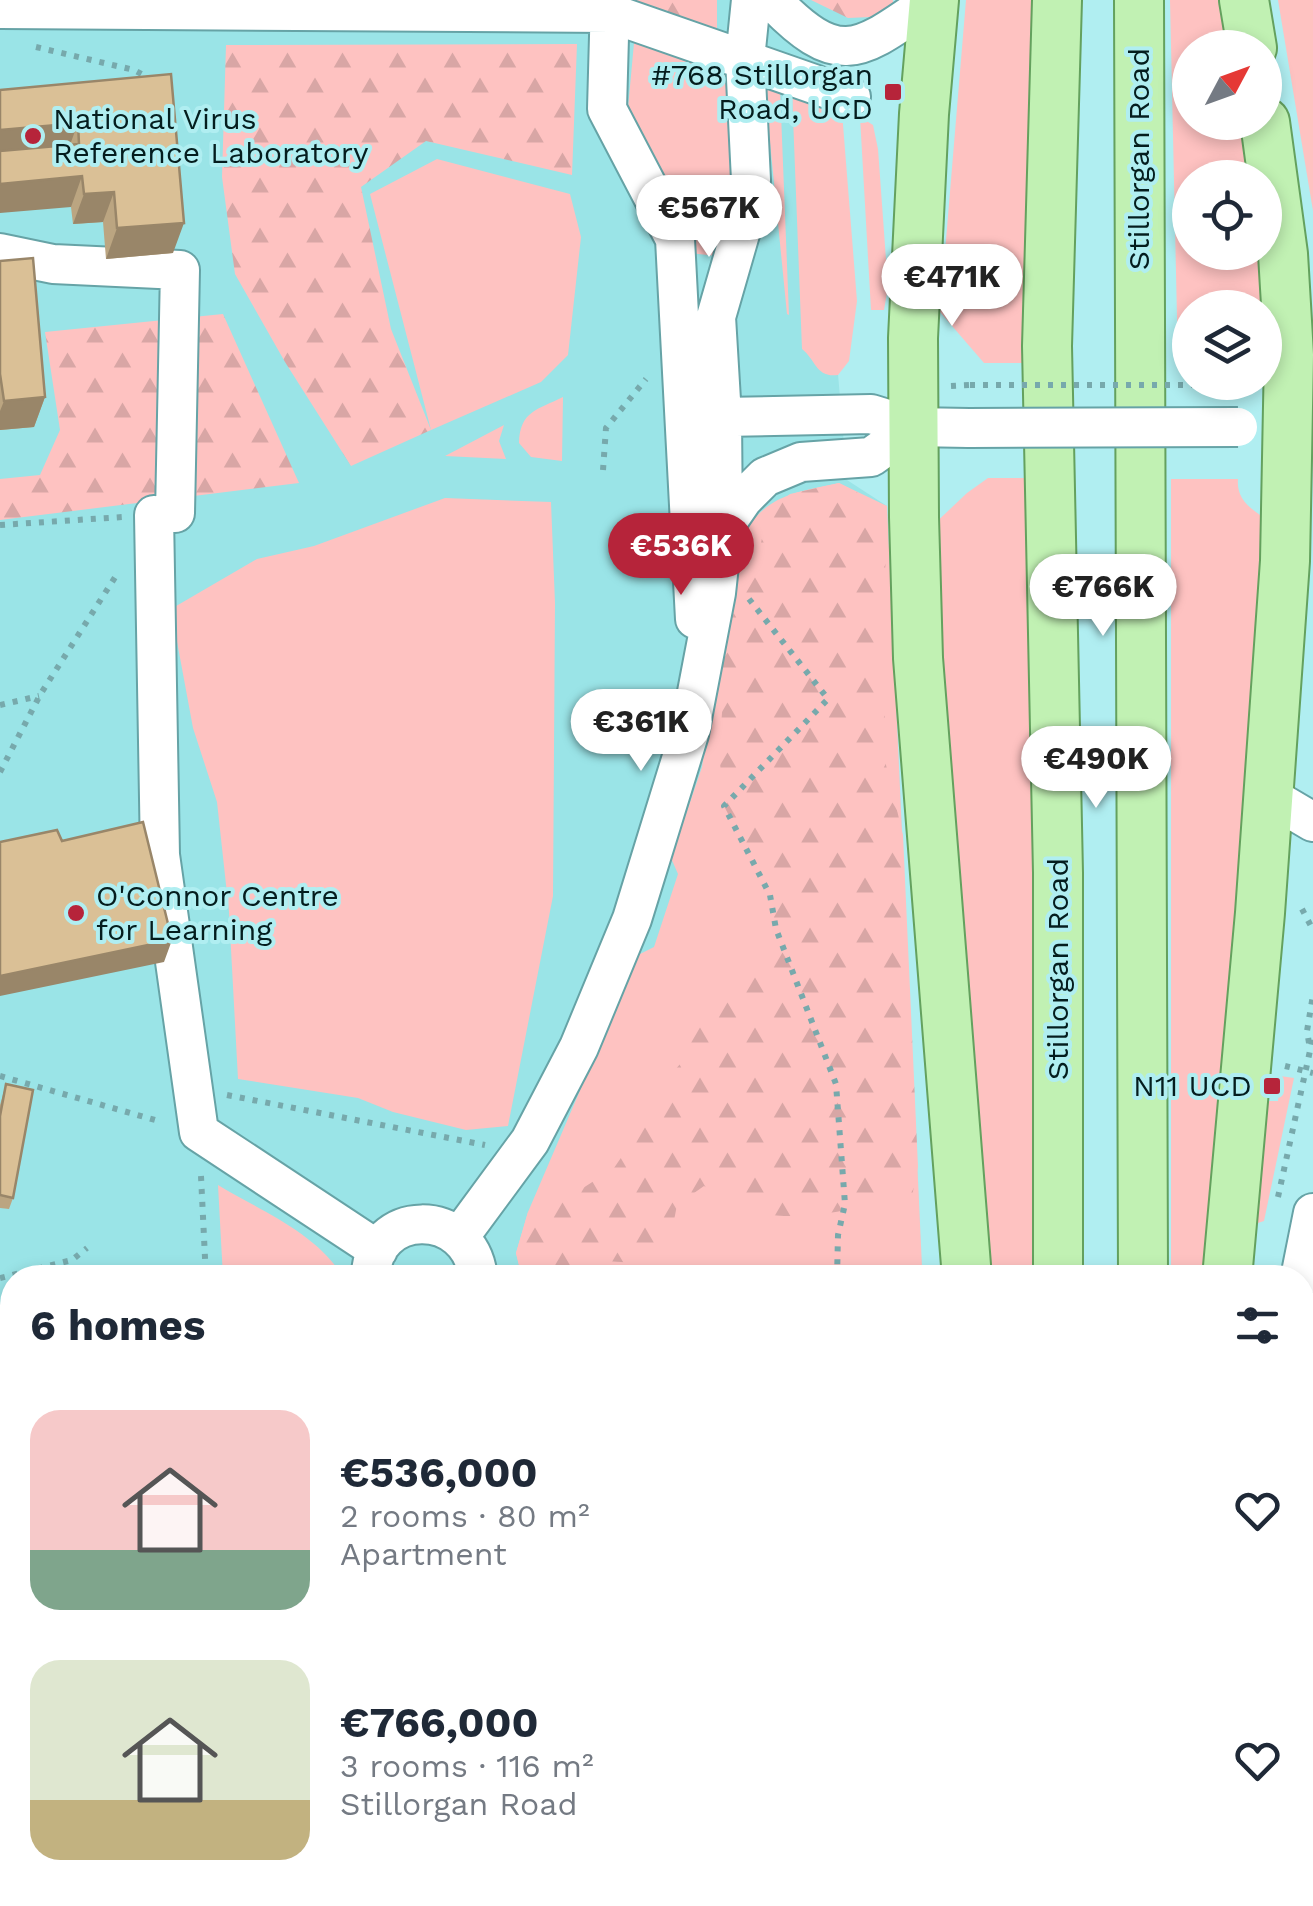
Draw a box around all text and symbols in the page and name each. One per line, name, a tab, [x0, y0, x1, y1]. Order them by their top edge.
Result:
north arrow	[1172, 30, 1282, 140]
map controls	[1172, 30, 1282, 400]
street label: Stillorgan Road	[1121, 48, 1156, 270]
place label: #768 Stillorgan Road, UCD	[652, 57, 873, 126]
marker: #768 Stillorgan Road, UCD	[882, 81, 904, 103]
place label: National Virus Reference Laboratory	[53, 101, 369, 170]
marker: National Virus Reference Laboratory	[22, 125, 44, 147]
button: locate	[1172, 160, 1282, 270]
pin: €567K	[639, 175, 779, 260]
text: €567K	[658, 188, 760, 226]
pin: €471K	[882, 244, 1022, 329]
text: €471K	[904, 257, 1000, 295]
button: layers	[1172, 290, 1282, 400]
pin: €536K	[611, 513, 751, 598]
text: €536K	[630, 526, 732, 564]
pin: €766K	[1033, 554, 1173, 639]
text: €766K	[1052, 567, 1154, 605]
pin: €361K	[571, 689, 711, 774]
text: €361K	[593, 702, 689, 740]
pin: €490K	[1026, 726, 1166, 811]
text: €490K	[1043, 739, 1149, 777]
street label: Stillorgan Road	[1040, 858, 1075, 1080]
place label: O'Connor Centre for Learning	[96, 878, 339, 947]
marker: O'Connor Centre for Learning	[65, 902, 87, 924]
place label: N11 UCD	[1133, 1068, 1252, 1103]
marker: N11 UCD	[1261, 1075, 1283, 1097]
icon: filters	[1230, 1298, 1285, 1353]
text: 6 homes	[30, 1301, 205, 1350]
text: €536,000	[340, 1448, 538, 1497]
icon: home	[110, 1450, 230, 1570]
icon: heart	[1230, 1483, 1285, 1538]
text: 2 rooms · 80 m²	[340, 1497, 590, 1535]
text: Apartment	[340, 1535, 507, 1573]
text: €766,000	[340, 1698, 539, 1747]
icon: home	[110, 1700, 230, 1820]
icon: heart	[1230, 1733, 1285, 1788]
text: 3 rooms · 116 m²	[340, 1747, 594, 1785]
text: Stillorgan Road	[340, 1785, 577, 1823]

